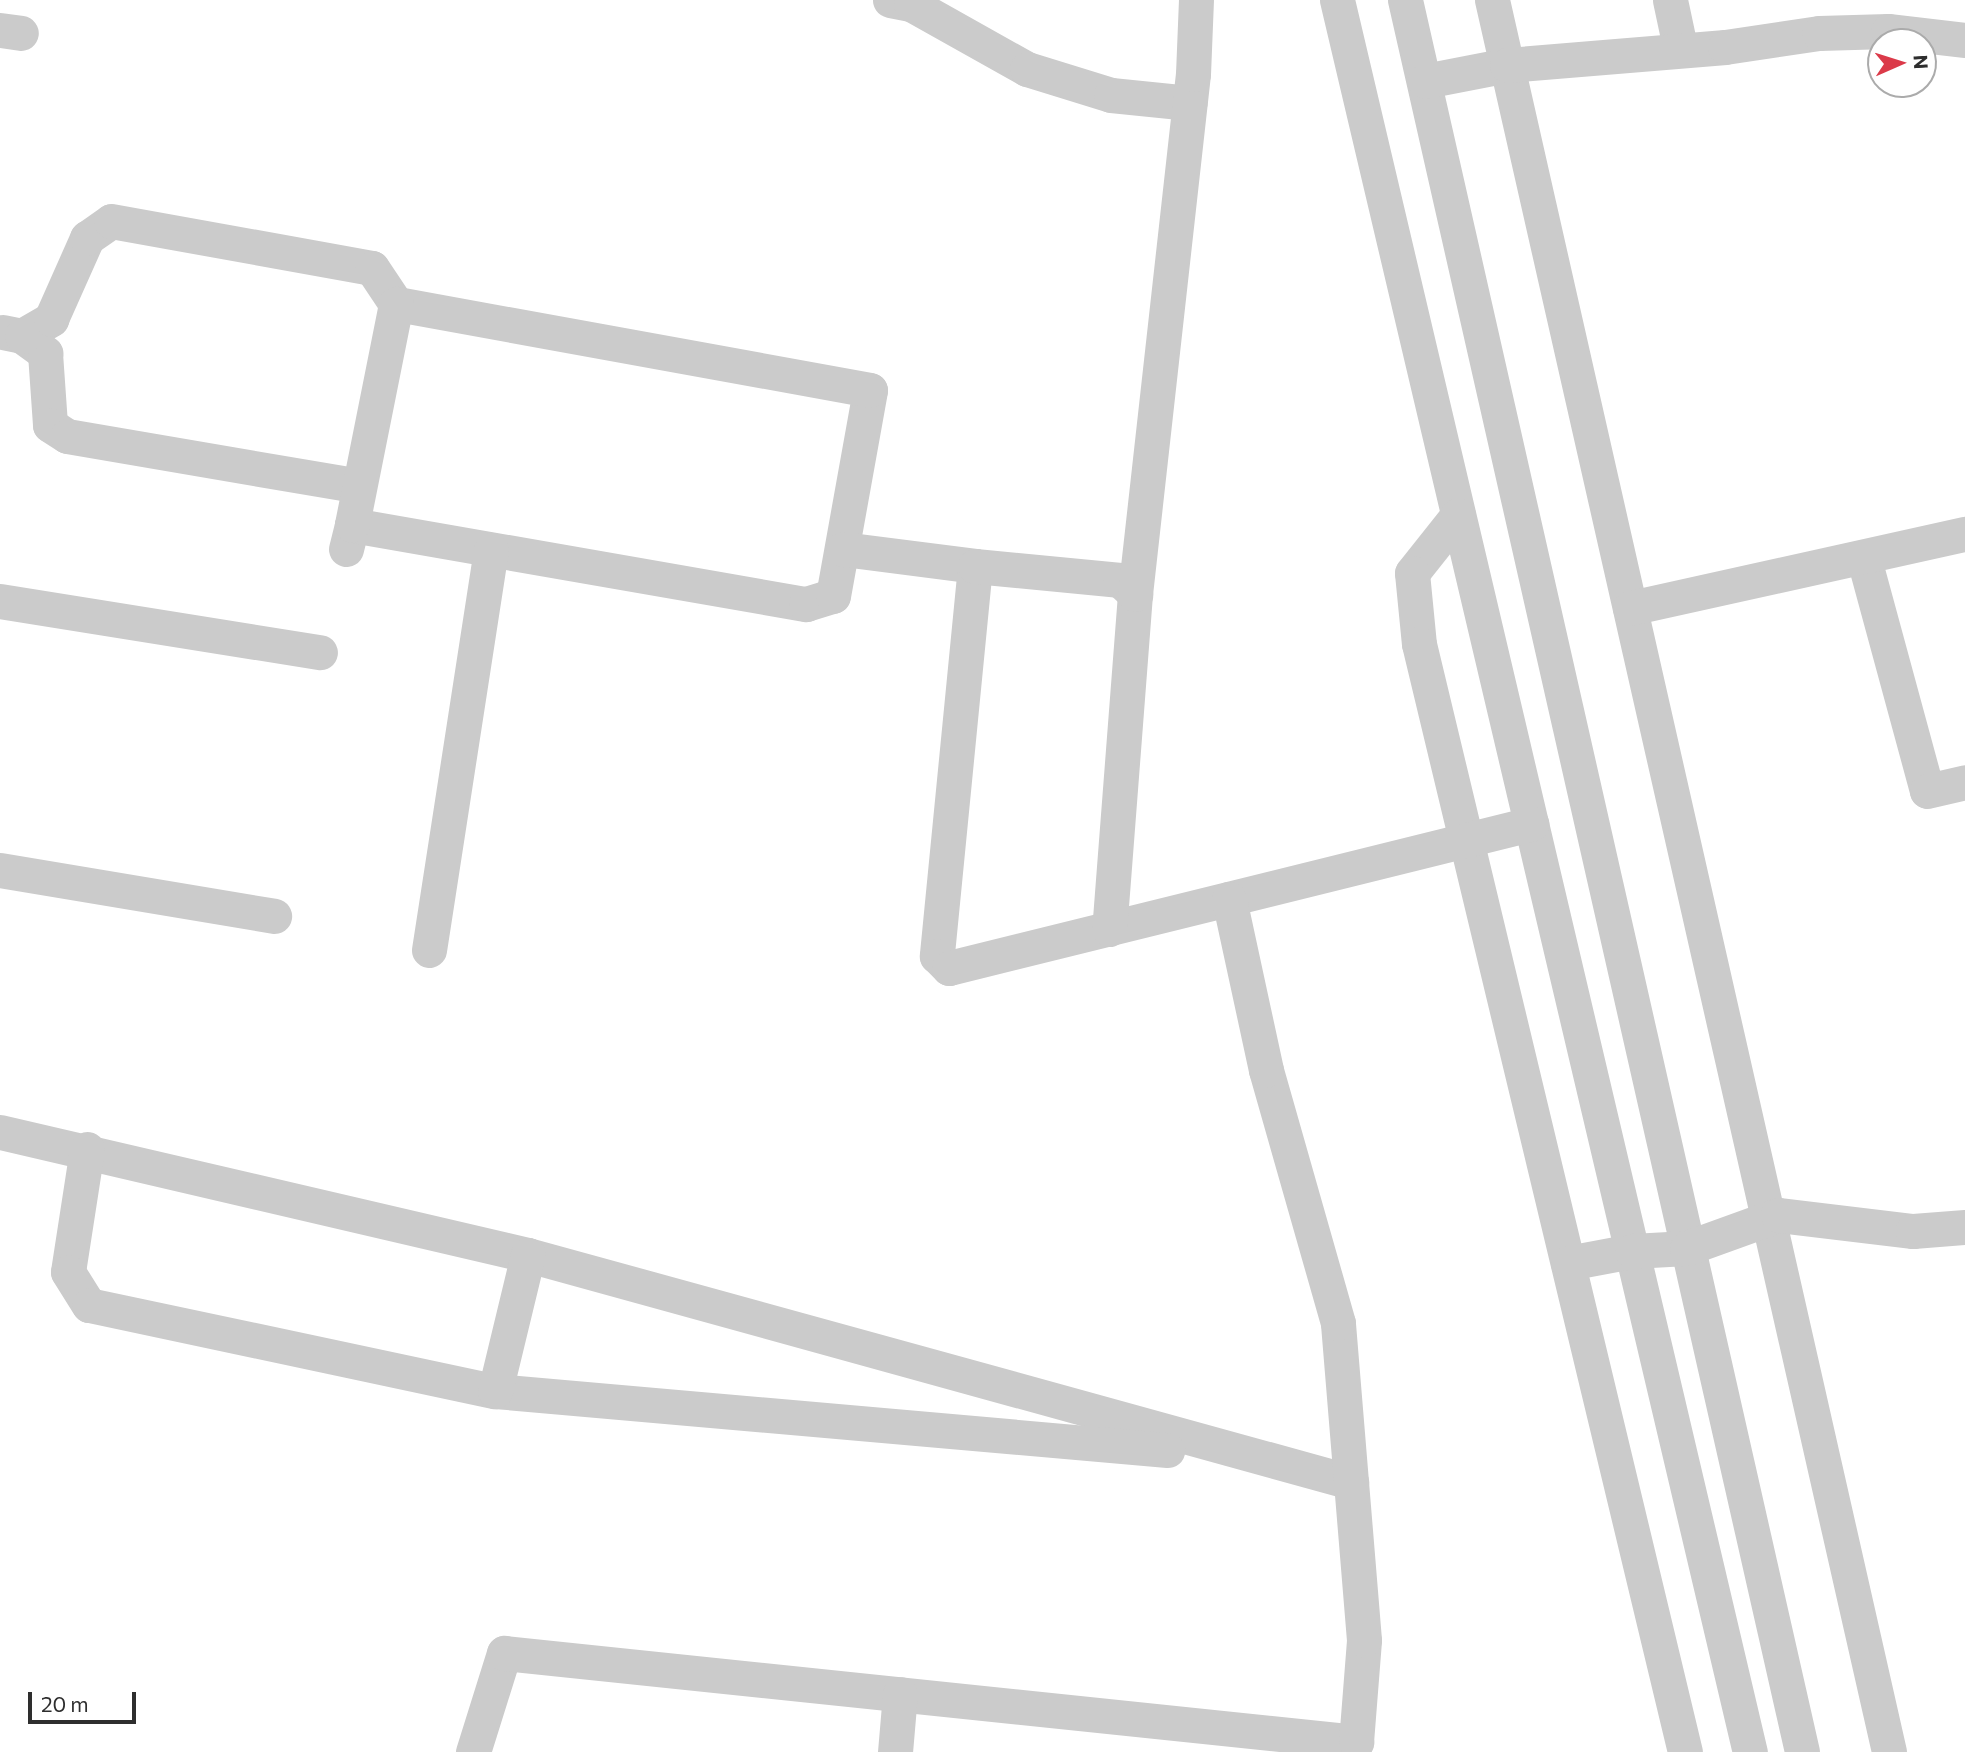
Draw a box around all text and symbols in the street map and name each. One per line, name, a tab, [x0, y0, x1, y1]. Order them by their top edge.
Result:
north arrow	[1867, 28, 1937, 98]
text: N	[1910, 54, 1933, 70]
scale bar	[32, 1678, 140, 1722]
text: 20 m	[41, 1691, 89, 1716]

